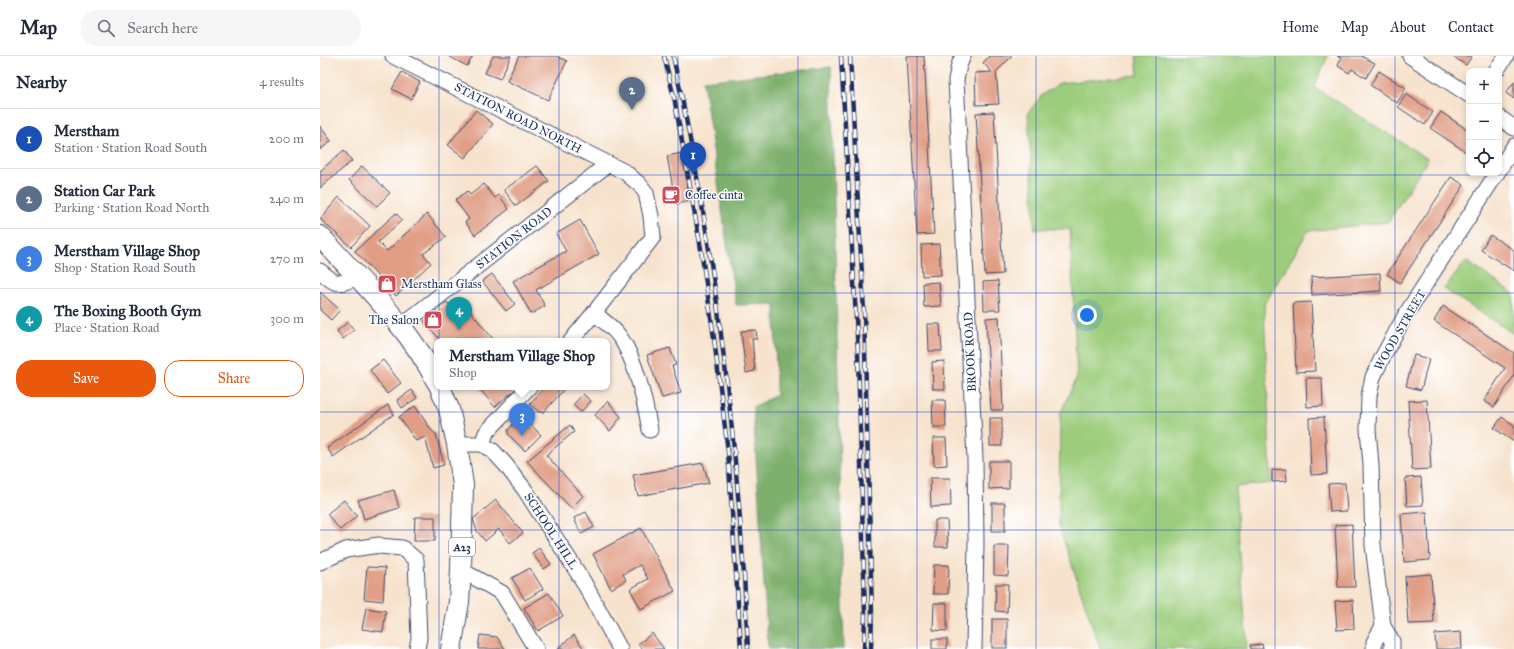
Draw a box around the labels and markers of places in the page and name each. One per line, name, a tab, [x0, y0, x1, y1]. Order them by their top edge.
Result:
pin: 2	[619, 77, 645, 110]
pin: 1	[680, 142, 706, 175]
cafe icon: Coffee cinta	[660, 184, 682, 206]
place label: Coffee cinta	[685, 188, 744, 202]
shop icon: Merstham Glass	[376, 273, 398, 295]
place label: Merstham Glass	[401, 277, 482, 291]
pin: 4	[446, 297, 472, 330]
shop icon: The Salon	[422, 309, 444, 331]
place label: The Salon	[369, 313, 419, 327]
pin: 3	[509, 403, 535, 436]

